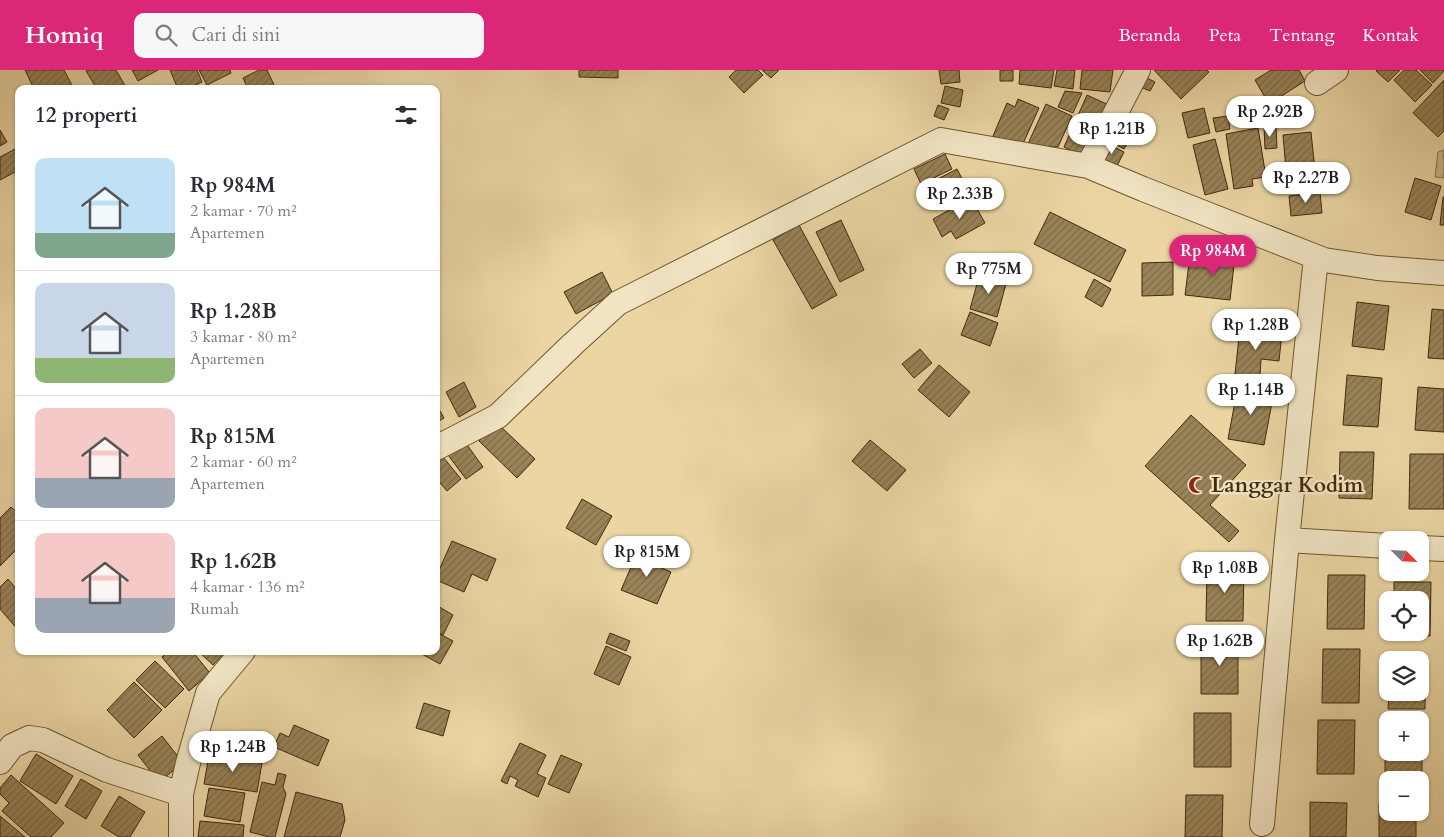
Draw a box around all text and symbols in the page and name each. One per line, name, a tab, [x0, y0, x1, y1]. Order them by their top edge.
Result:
search box	[134, 13, 484, 58]
text: Homiq	[25, 19, 104, 52]
icon: search	[152, 21, 180, 49]
text: Cari di sini	[192, 22, 280, 48]
text: Beranda	[1119, 23, 1181, 48]
text: Peta	[1209, 23, 1241, 48]
text: Tentang	[1269, 23, 1335, 48]
text: Kontak	[1363, 23, 1419, 48]
pin: Rp 2.92B	[1218, 96, 1322, 138]
text: 12 properti	[35, 101, 137, 130]
icon: filters	[392, 101, 420, 129]
text: Rp 2.92B	[1237, 101, 1303, 123]
pin: Rp 1.21B	[1060, 112, 1164, 155]
text: Rp 1.21B	[1079, 118, 1145, 140]
pin: Rp 2.27B	[1254, 162, 1358, 204]
text: Rp 2.27B	[1273, 167, 1339, 189]
text: Rp 984M	[190, 171, 276, 200]
icon: home	[75, 178, 135, 238]
pin: Rp 2.33B	[908, 178, 1012, 220]
text: Rp 2.33B	[927, 183, 993, 205]
text: 2 kamar · 70 m²	[190, 200, 296, 222]
text: Apartemen	[190, 222, 265, 244]
pin: Rp 984M	[1167, 234, 1259, 277]
text: Rp 984M	[1180, 240, 1246, 262]
pin: Rp 775M	[943, 252, 1035, 295]
text: Rp 775M	[956, 258, 1022, 280]
text: Rp 1.28B	[190, 297, 277, 326]
icon: home	[75, 303, 135, 363]
pin: Rp 1.28B	[1204, 308, 1308, 351]
text: Rp 1.28B	[1223, 314, 1289, 336]
text: 3 kamar · 80 m²	[190, 326, 296, 348]
text: Apartemen	[190, 348, 265, 370]
pin: Rp 1.14B	[1199, 374, 1303, 416]
text: Rp 1.14B	[1218, 379, 1284, 401]
text: Rp 815M	[190, 422, 276, 451]
icon: home	[75, 428, 135, 488]
text: 2 kamar · 60 m²	[190, 451, 296, 473]
place label: Langgar Kodim	[1211, 471, 1364, 500]
text: Apartemen	[190, 473, 265, 495]
mosque icon: Langgar Kodim	[1187, 475, 1207, 495]
north arrow	[1379, 531, 1429, 581]
map controls	[1379, 531, 1429, 821]
pin: Rp 815M	[601, 536, 693, 578]
text: Rp 815M	[614, 541, 680, 563]
text: Rp 1.62B	[190, 547, 277, 576]
pin: Rp 1.08B	[1173, 552, 1277, 594]
icon: home	[75, 553, 135, 613]
text: Rp 1.08B	[1192, 557, 1258, 579]
text: 4 kamar · 136 m²	[190, 576, 305, 598]
button: locate	[1379, 591, 1429, 641]
text: Rumah	[190, 598, 239, 620]
pin: Rp 1.62B	[1168, 624, 1272, 667]
text: Rp 1.62B	[1187, 630, 1253, 652]
button: layers	[1379, 651, 1429, 701]
button: +	[1379, 711, 1429, 761]
pin: Rp 1.24B	[181, 730, 285, 773]
text: Rp 1.24B	[200, 736, 266, 758]
button: −	[1379, 771, 1429, 821]

